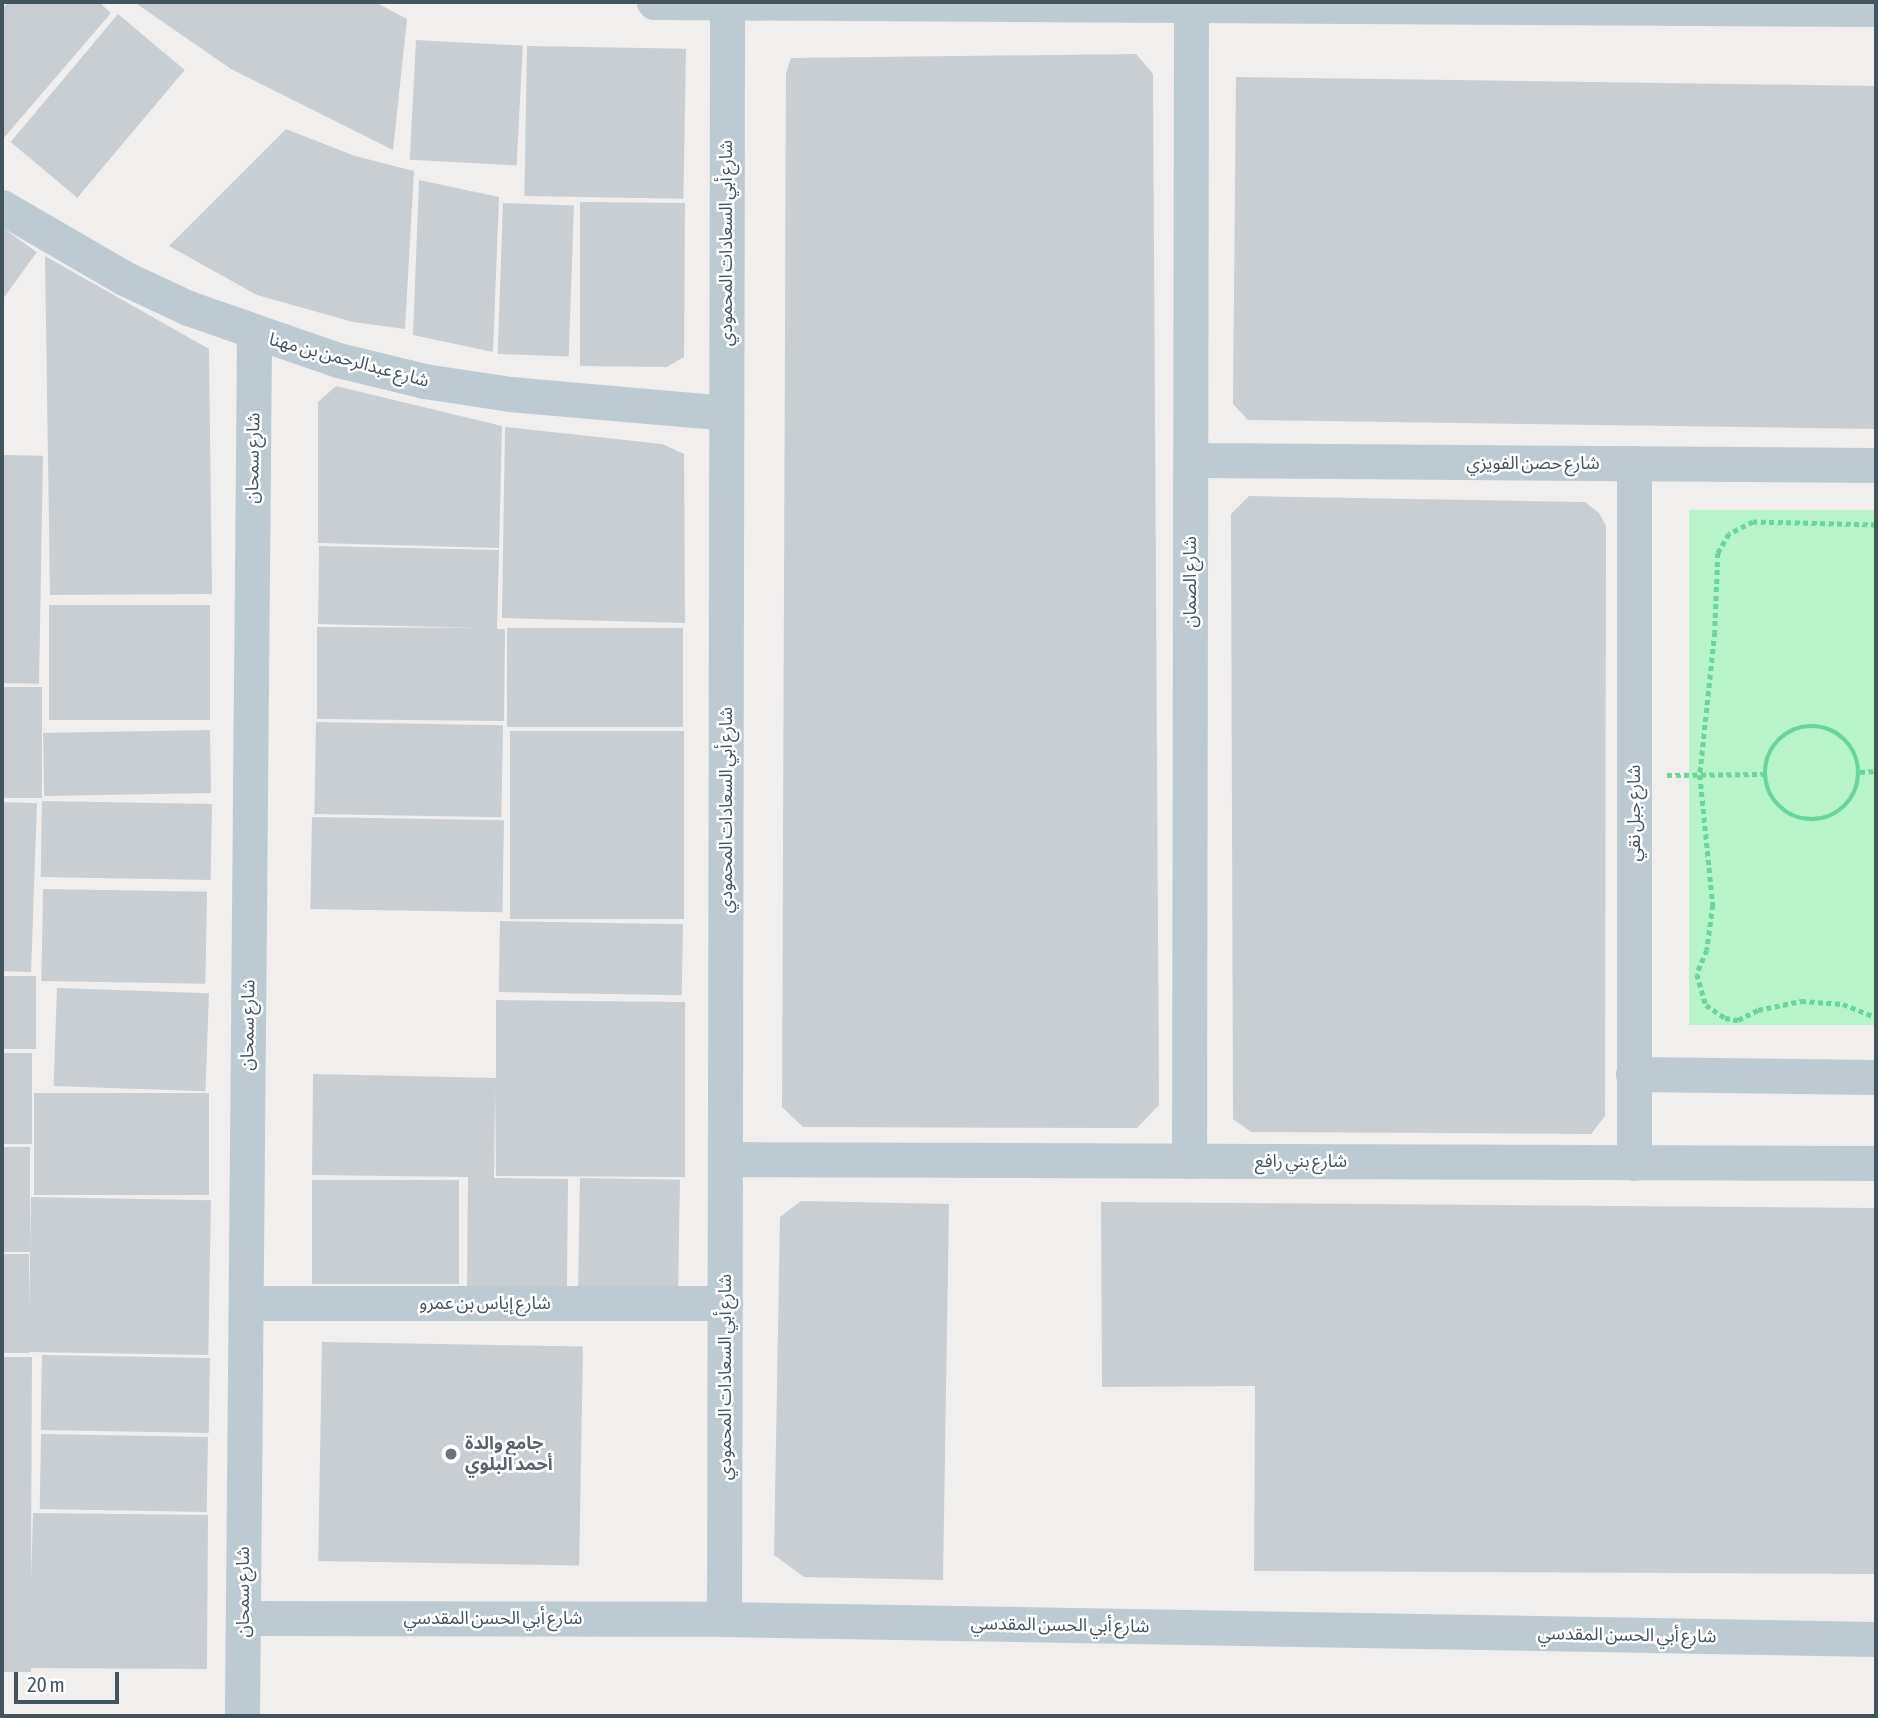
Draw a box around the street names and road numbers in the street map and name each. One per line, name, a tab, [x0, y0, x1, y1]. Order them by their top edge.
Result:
street label: شارع أبي السعادات المحمودي	[715, 140, 737, 346]
street label: شارع عبدالرحمن بن مهنا	[267, 328, 431, 392]
street label: شارع سمحان	[241, 412, 265, 504]
street label: شارع حصن الفويزي	[1466, 452, 1600, 474]
street label: شارع الصمان	[1179, 536, 1201, 628]
street label: شارع أبي السعادات المحمودي	[715, 707, 737, 913]
street label: شارع جبل نقي	[1623, 765, 1645, 861]
street label: شارع سمحان	[236, 979, 260, 1071]
street label: شارع بني رافع	[1255, 1150, 1347, 1172]
street label: شارع أبي السعادات المحمودي	[714, 1274, 736, 1480]
street label: شارع إياس بن عمرو	[419, 1292, 551, 1314]
street label: شارع سمحان	[232, 1546, 254, 1638]
street label: شارع أبي الحسن المقدسي	[404, 1607, 582, 1629]
street label: شارع أبي الحسن المقدسي	[970, 1613, 1150, 1637]
street label: شارع أبي الحسن المقدسي	[1537, 1623, 1717, 1647]

